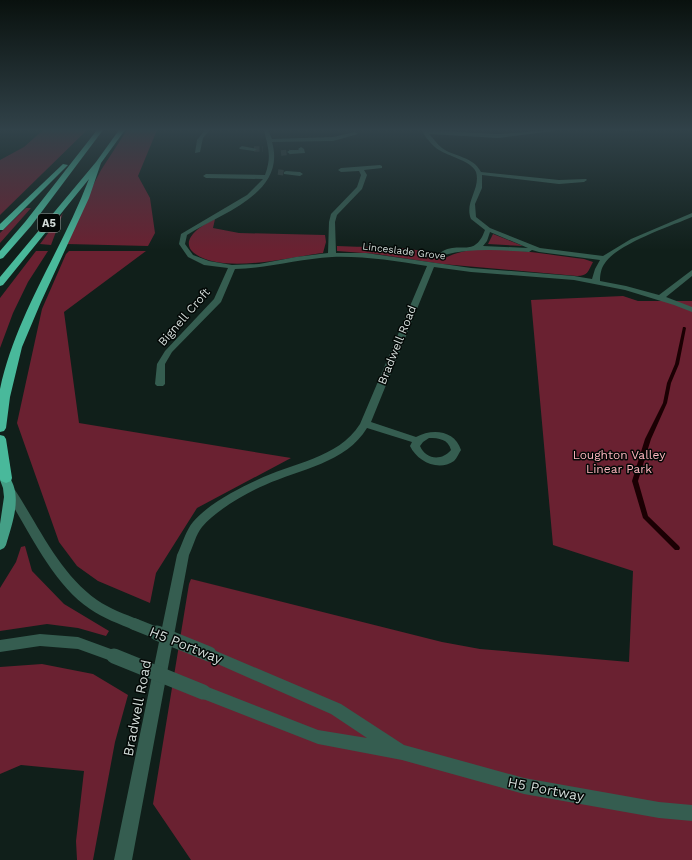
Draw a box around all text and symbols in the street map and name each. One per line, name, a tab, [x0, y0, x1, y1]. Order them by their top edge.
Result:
road number: A5	[38, 214, 60, 232]
street label: Linceslade Grove	[362, 240, 446, 262]
street label: Bignell Croft	[155, 285, 213, 349]
street label: Bradwell Road	[375, 303, 419, 387]
park label: Loughton Valley Linear Park	[573, 448, 666, 476]
street label: H5 Portway	[147, 623, 226, 667]
street label: Bradwell Road	[120, 658, 154, 758]
street label: H5 Portway	[506, 774, 586, 804]

